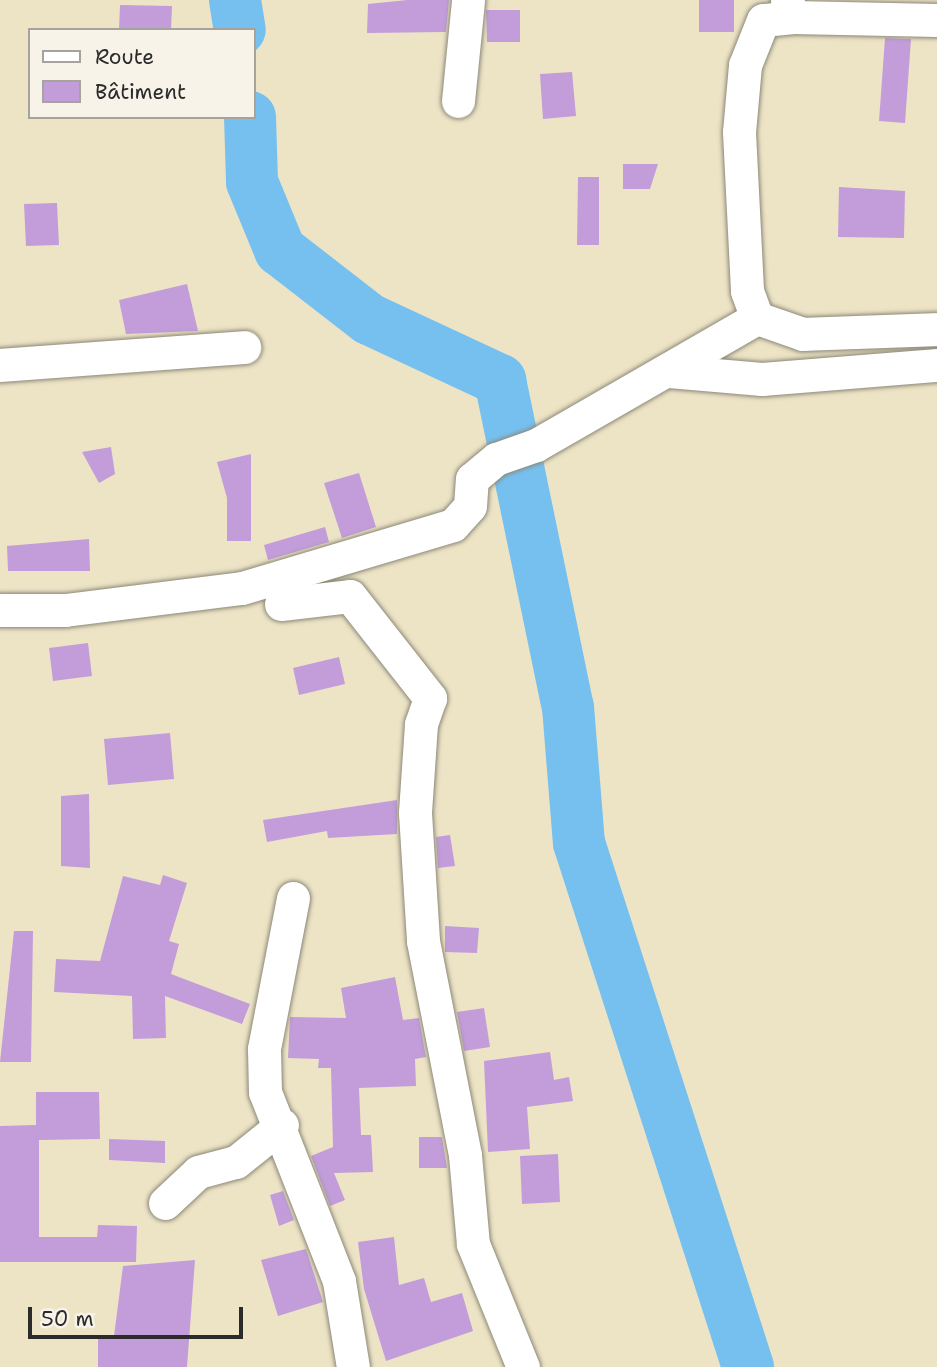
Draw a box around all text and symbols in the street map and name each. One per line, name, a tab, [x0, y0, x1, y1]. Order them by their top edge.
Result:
legend	[28, 28, 256, 119]
text: Route	[95, 43, 154, 71]
text: Bâtiment	[95, 78, 186, 106]
scale bar	[32, 1294, 247, 1338]
text: 50 m	[41, 1305, 94, 1333]

